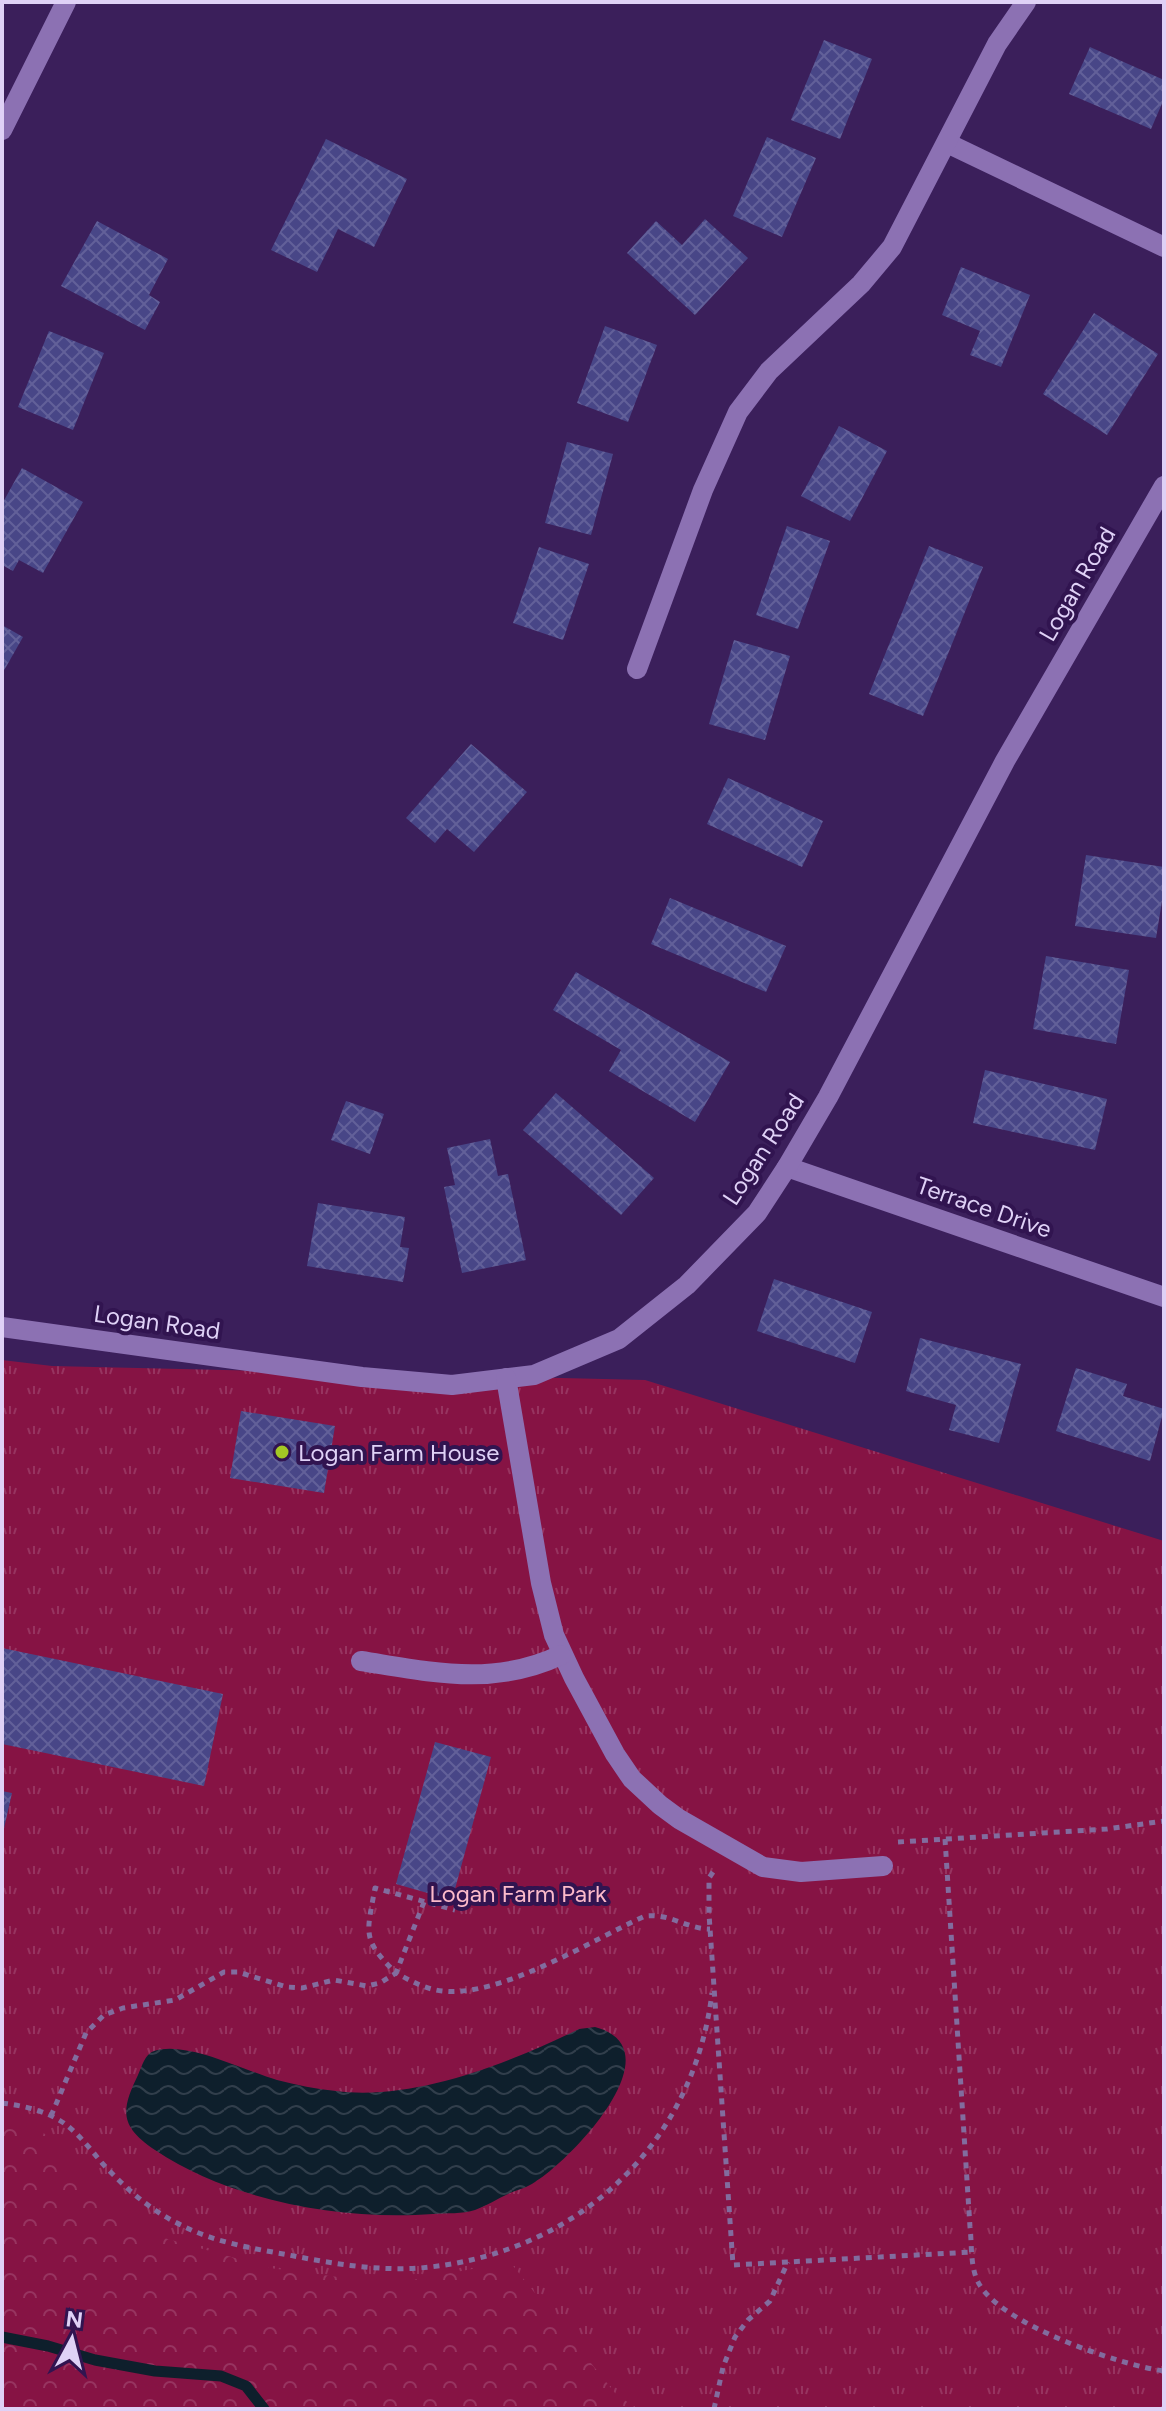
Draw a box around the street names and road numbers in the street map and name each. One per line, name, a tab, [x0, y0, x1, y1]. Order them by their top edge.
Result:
street label: Logan Road	[1033, 522, 1121, 646]
street label: Logan Road	[716, 1088, 810, 1210]
street label: Terrace Drive	[913, 1170, 1055, 1244]
street label: Logan Road	[92, 1299, 222, 1345]

